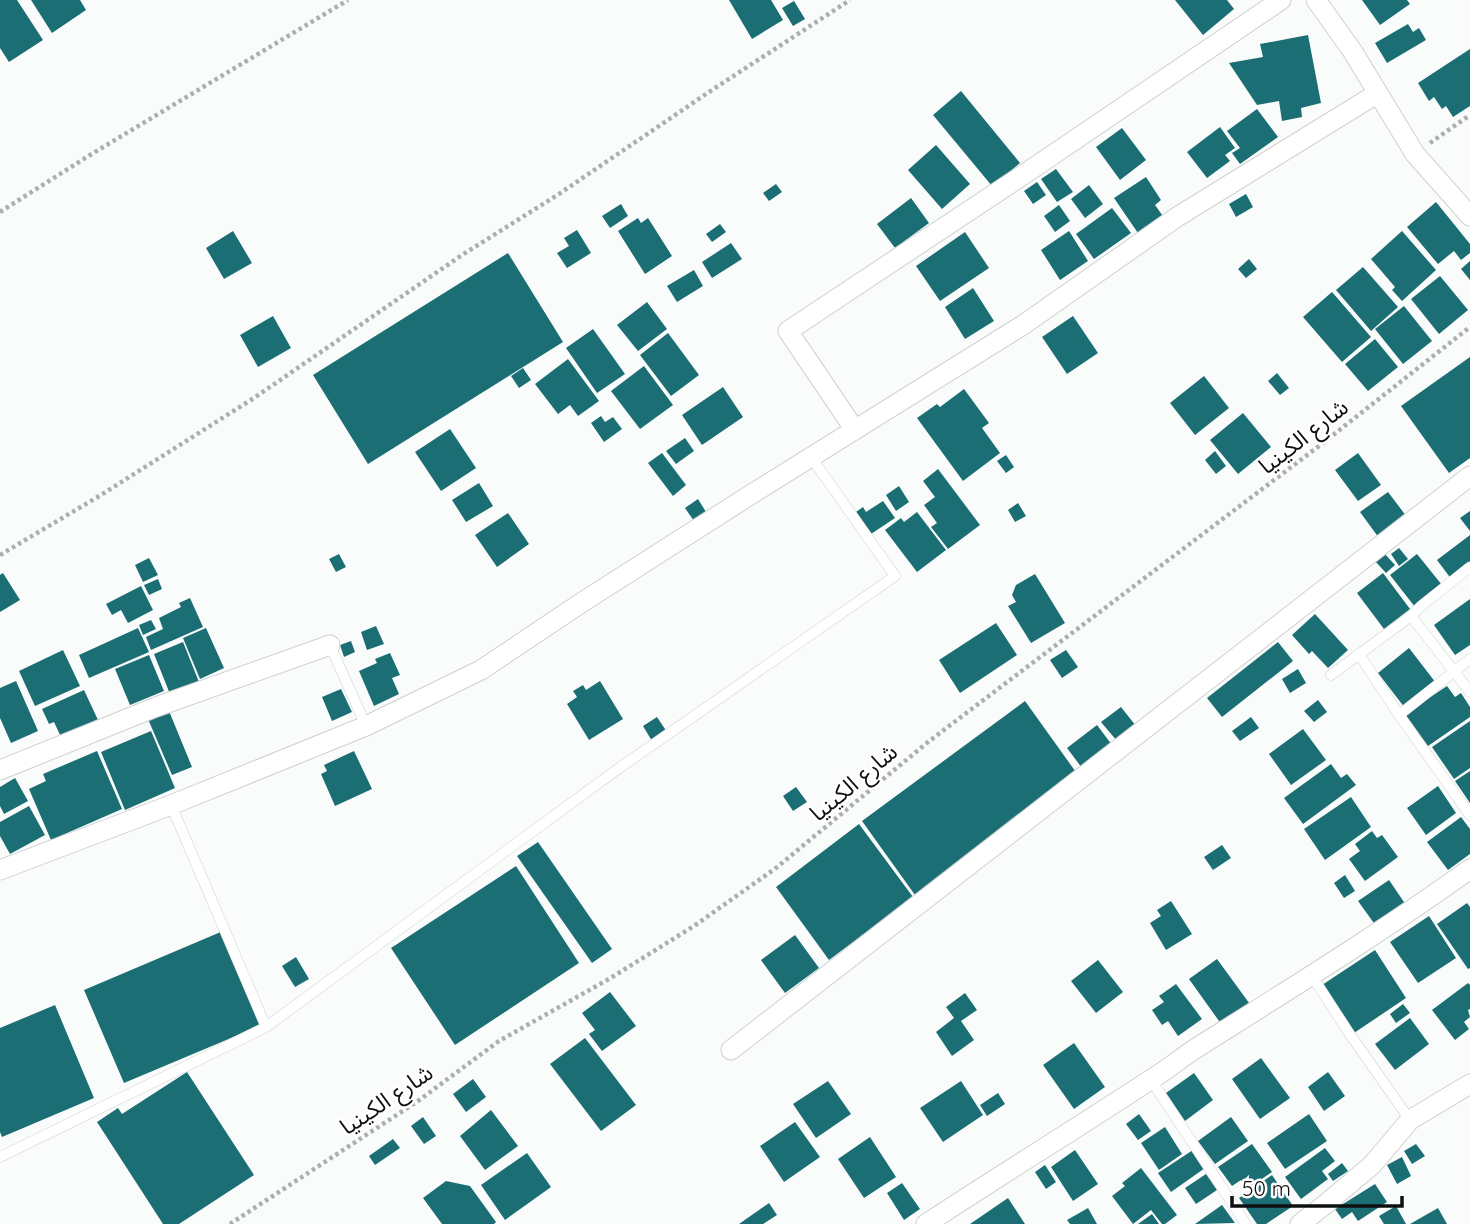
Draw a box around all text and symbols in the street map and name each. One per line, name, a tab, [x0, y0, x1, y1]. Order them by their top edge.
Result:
street label: شارع الكينيا	[1252, 392, 1356, 482]
street label: شارع الكينيا	[803, 737, 905, 829]
street label: شارع الكينيا	[334, 1057, 440, 1143]
scale bar	[1232, 1164, 1402, 1208]
text: 50 m	[1242, 1175, 1291, 1201]

